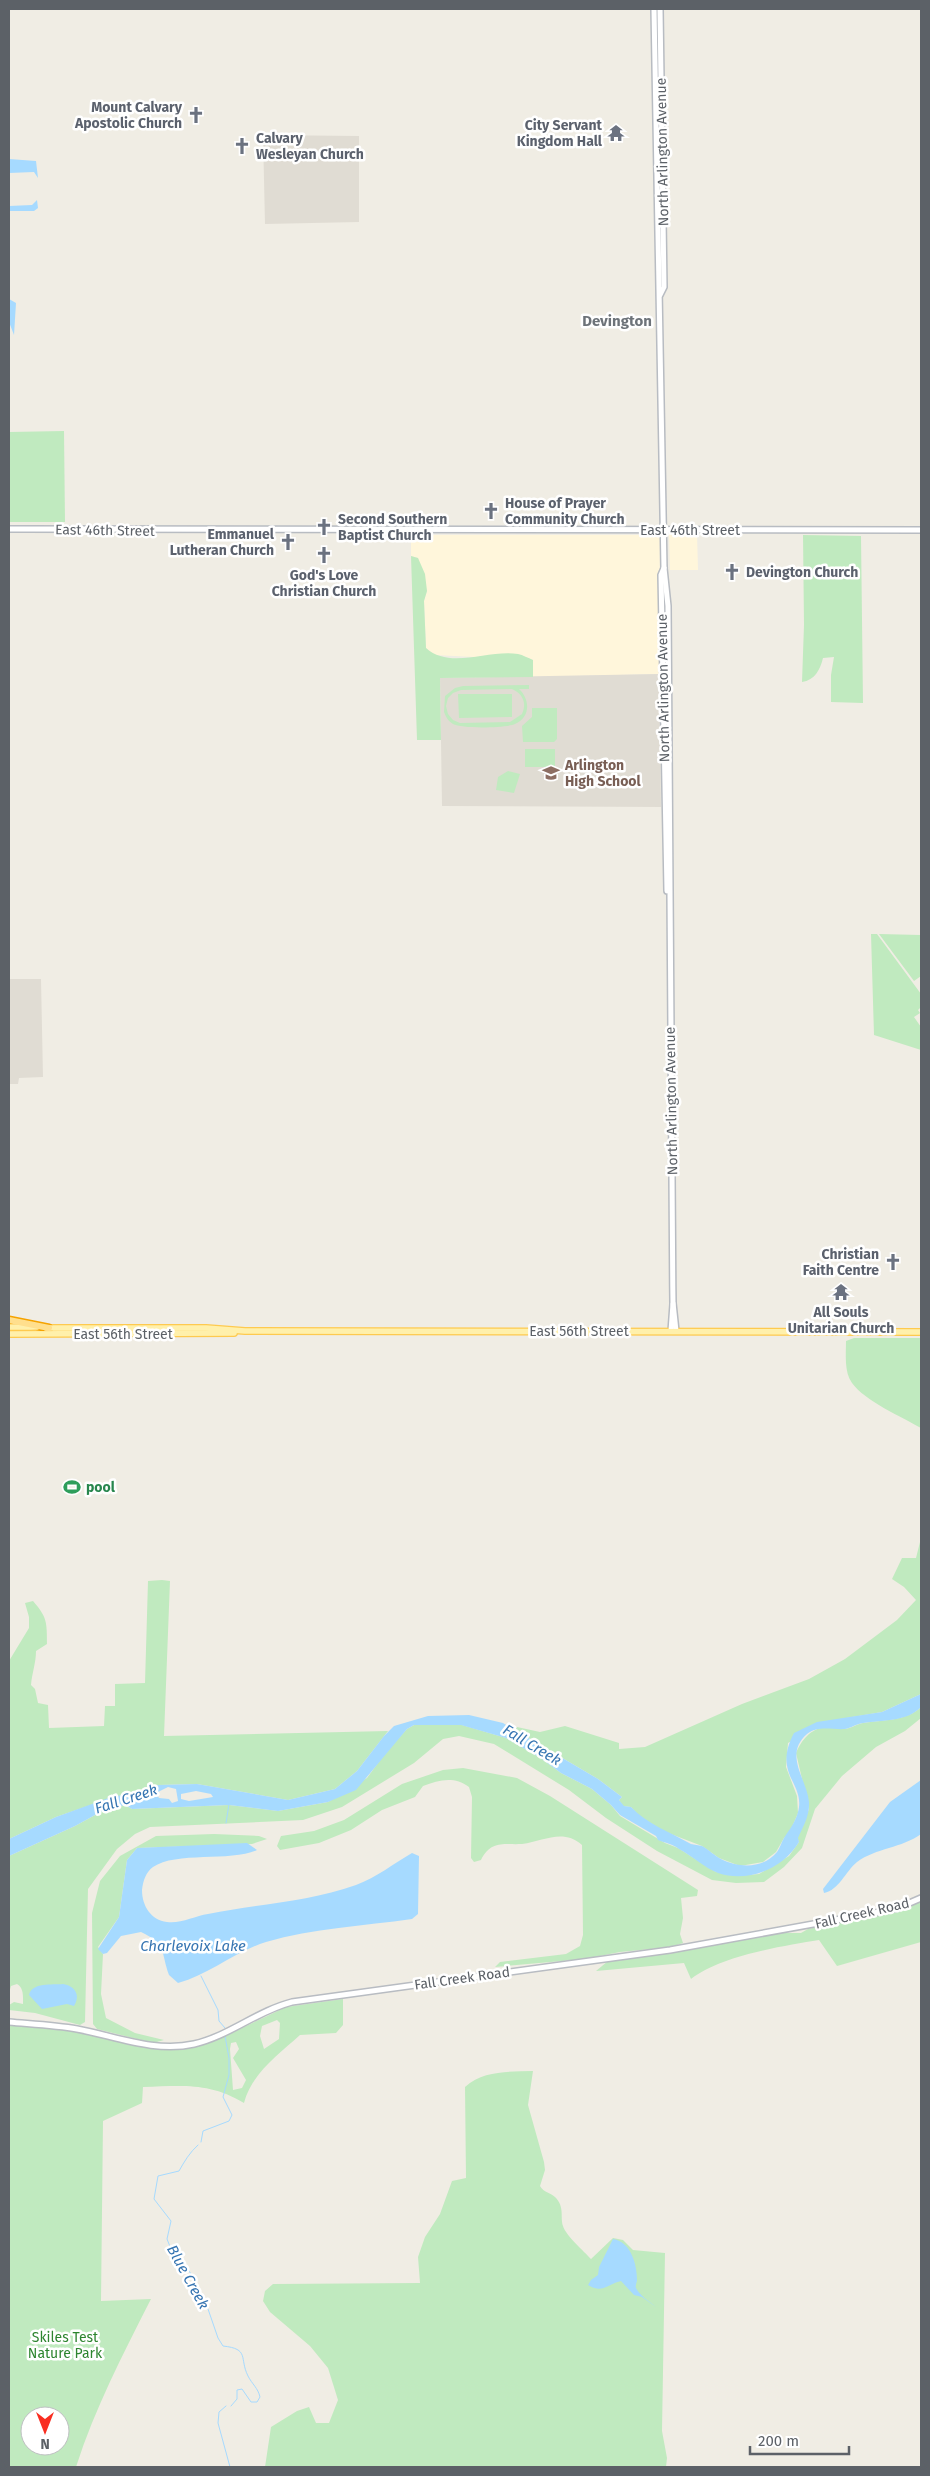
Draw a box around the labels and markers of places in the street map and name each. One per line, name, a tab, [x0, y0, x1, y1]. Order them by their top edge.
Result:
place label: Mount Calvary Apostolic Church	[74, 99, 183, 132]
church icon: Mount Calvary Apostolic Church	[186, 105, 206, 125]
place label: City Servant Kingdom Hall	[517, 117, 603, 150]
temple icon: City Servant Kingdom Hall	[606, 123, 626, 143]
place label: Calvary Wesleyan Church	[256, 130, 364, 163]
church icon: Calvary Wesleyan Church	[232, 136, 252, 156]
place label: House of Prayer Community Church	[505, 495, 625, 528]
church icon: House of Prayer Community Church	[481, 501, 501, 521]
place label: Second Southern Baptist Church	[338, 511, 447, 544]
church icon: Second Southern Baptist Church	[314, 517, 334, 537]
place label: Emmanuel Lutheran Church	[170, 526, 275, 559]
church icon: Emmanuel Lutheran Church	[278, 532, 298, 552]
church icon: God's Love Christian Church	[314, 545, 334, 565]
church icon: Devington Church	[722, 562, 742, 582]
place label: Devington Church	[746, 564, 858, 581]
place label: God's Love Christian Church	[272, 567, 376, 600]
place label: Arlington High School	[564, 757, 642, 790]
school or university icon: Arlington High School	[541, 763, 561, 783]
place label: Christian Faith Centre	[803, 1246, 879, 1279]
church icon: Christian Faith Centre	[883, 1252, 903, 1272]
temple icon: All Souls Unitarian Church	[831, 1282, 851, 1302]
place label: All Souls Unitarian Church	[788, 1304, 894, 1337]
sports icon: pool	[62, 1477, 82, 1497]
place label: pool	[86, 1479, 116, 1496]

